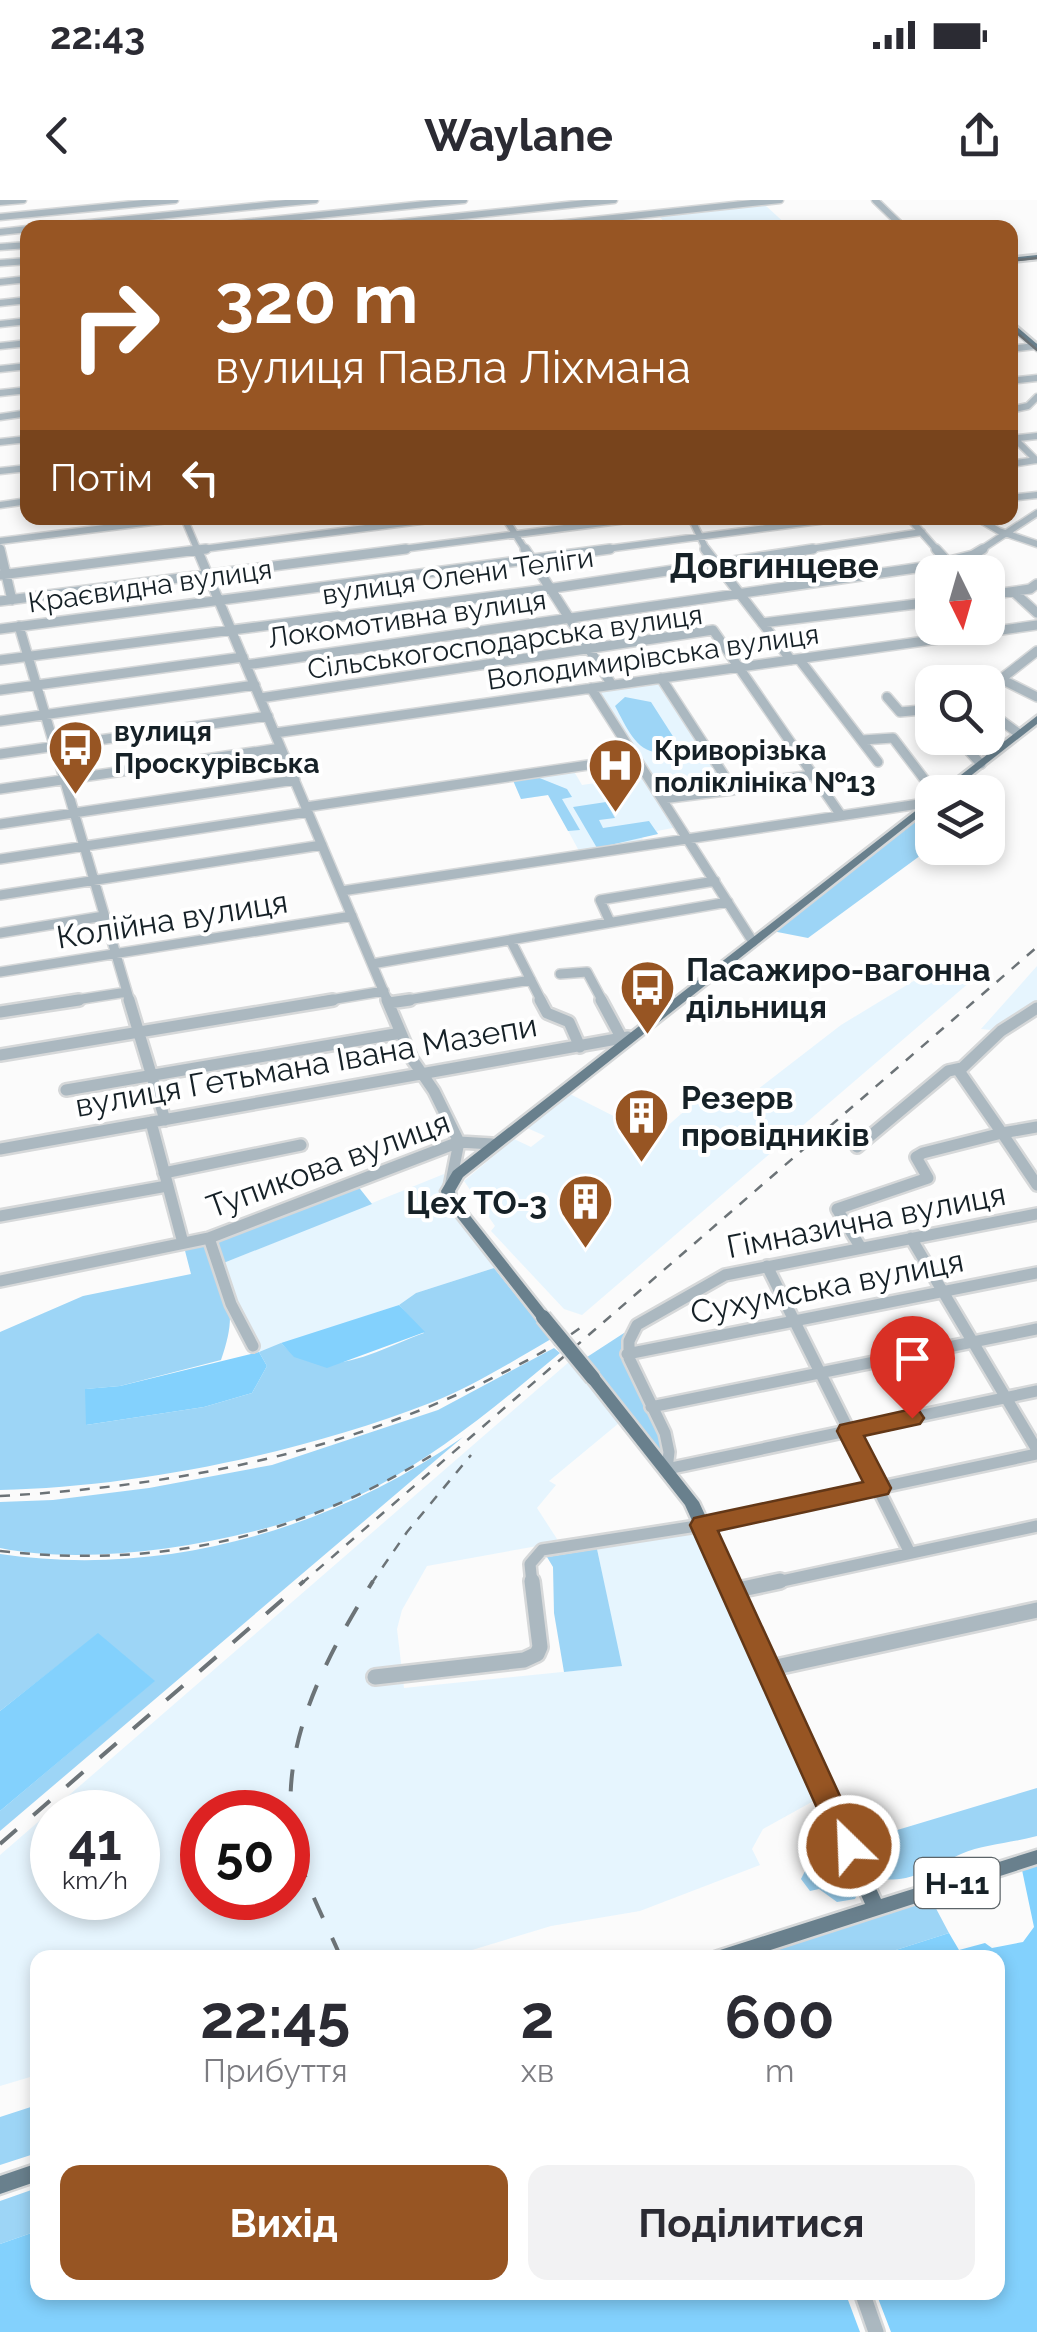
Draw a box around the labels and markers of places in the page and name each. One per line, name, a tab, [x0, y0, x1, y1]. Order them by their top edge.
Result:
place label: вулиця Проскурівська	[114, 715, 320, 780]
bus stop icon: вулиця Проскурівська	[45, 717, 105, 796]
place label: Криворізька поліклініка №13	[654, 734, 876, 799]
hospital icon: Криворізька поліклініка №13	[585, 736, 645, 815]
place label: Пасажиро-вагонна дільниця	[686, 951, 991, 1025]
bus stop icon: Пасажиро-вагонна дільниця	[617, 957, 677, 1036]
place label: Резерв провідників	[681, 1079, 870, 1153]
building icon: Резерв провідників	[612, 1085, 672, 1164]
building icon: Цех ТО-3	[556, 1172, 616, 1251]
place label: Цех ТО-3	[406, 1184, 547, 1221]
pin	[870, 1316, 955, 1419]

